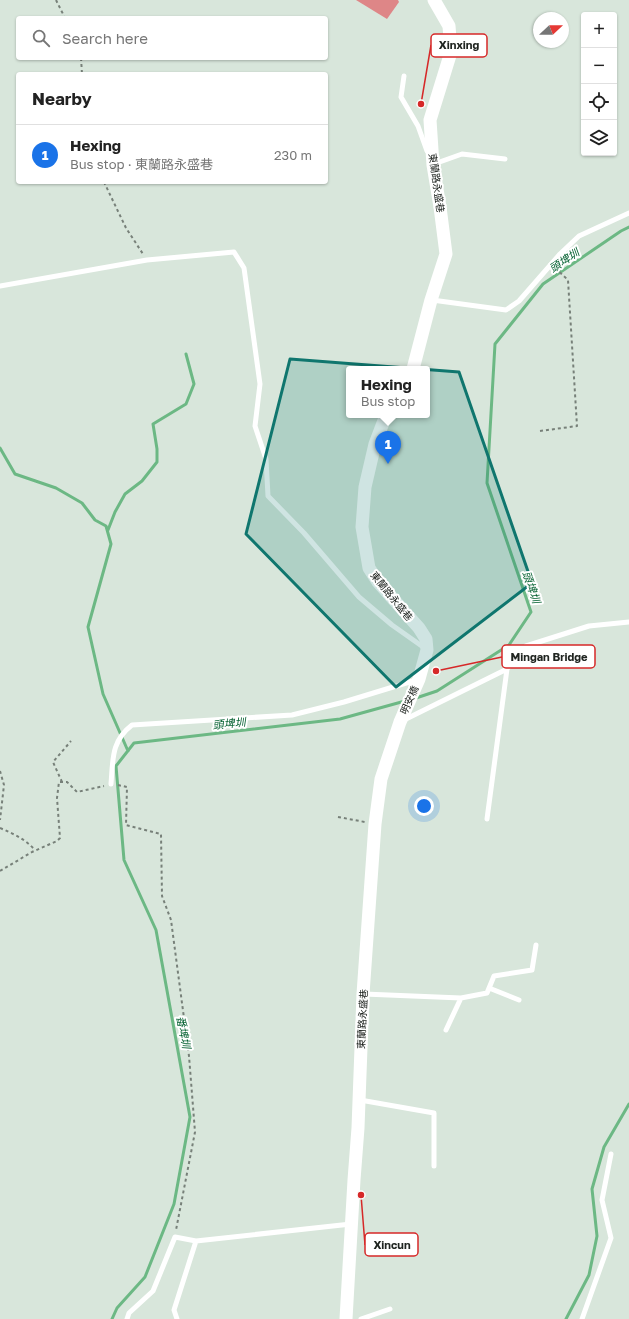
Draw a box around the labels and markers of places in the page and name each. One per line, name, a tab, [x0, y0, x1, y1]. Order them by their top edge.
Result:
callout: Xinxing	[431, 34, 487, 57]
pin: 1	[375, 431, 401, 464]
callout: Mingan Bridge	[502, 645, 595, 668]
callout: Xincun	[365, 1233, 418, 1256]

